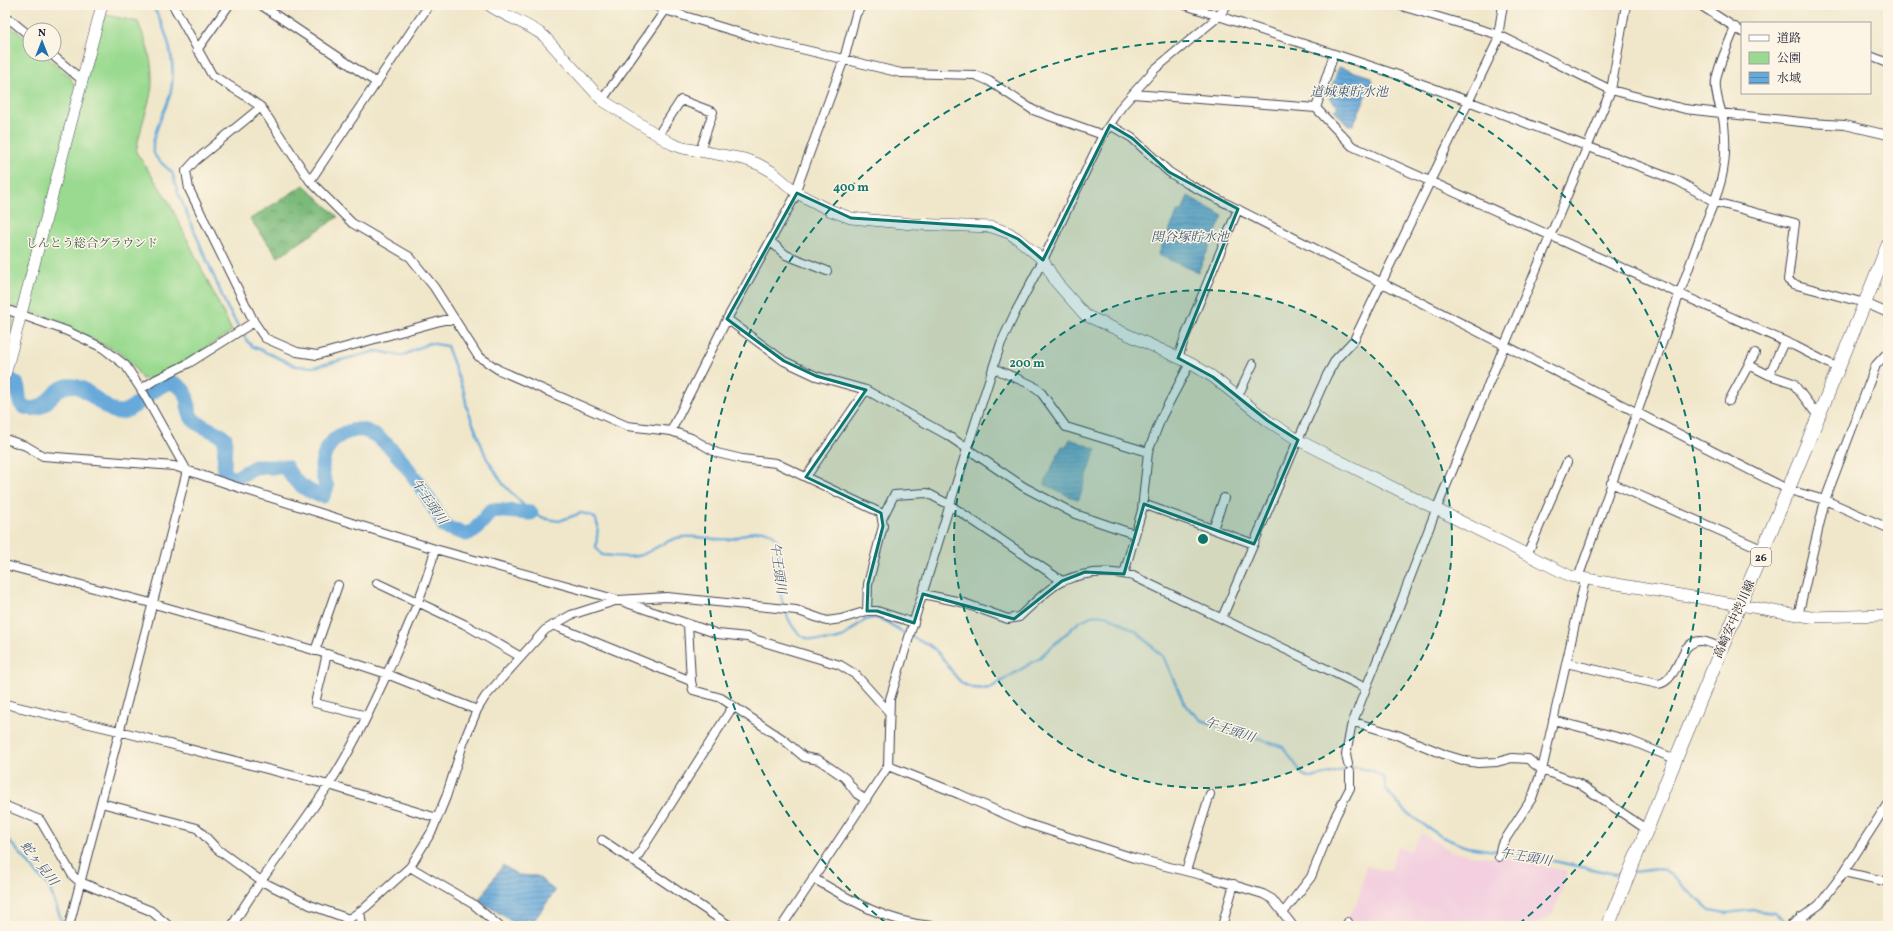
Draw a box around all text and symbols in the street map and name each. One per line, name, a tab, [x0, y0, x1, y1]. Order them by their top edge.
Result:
north arrow	[22, 22, 62, 62]
legend	[1741, 22, 1871, 94]
text: N	[38, 26, 46, 41]
text: 道路	[1777, 31, 1801, 47]
text: 公園	[1777, 51, 1801, 67]
text: 水域	[1777, 71, 1801, 87]
water label: 道城東貯水池	[1310, 84, 1390, 102]
text: 400 m	[833, 180, 869, 196]
water label: 関谷塚貯水池	[1151, 229, 1231, 247]
park label: しんとう総合グラウンド	[26, 236, 158, 252]
text: 200 m	[1009, 356, 1045, 372]
water label: 午王頭川	[406, 476, 452, 530]
centre of rings	[1196, 532, 1210, 546]
water label: 午王頭川	[764, 541, 790, 597]
road number: 26	[1751, 548, 1771, 566]
street label: 高崎安中渋川線	[1711, 578, 1759, 661]
water label: 午王頭川	[1202, 714, 1259, 749]
water label: 蛇ヶ見川	[15, 838, 63, 892]
water label: 午王頭川	[1498, 845, 1555, 872]

